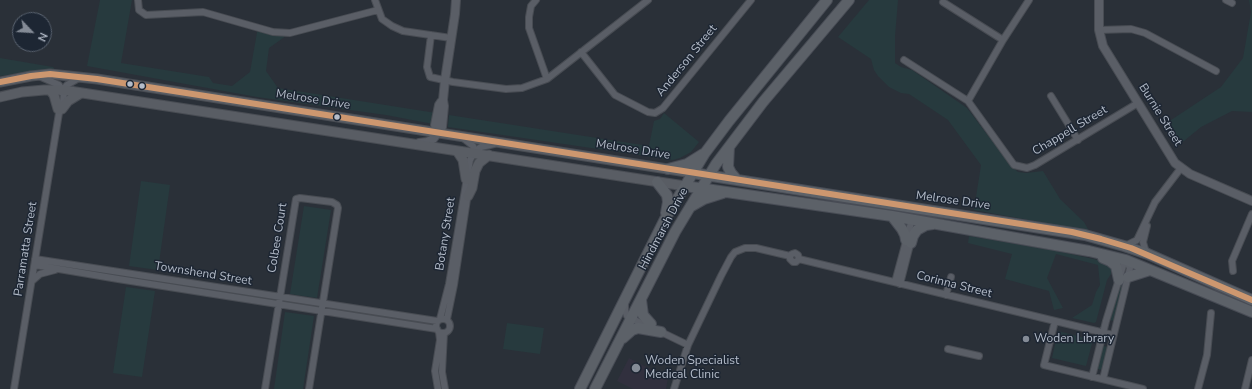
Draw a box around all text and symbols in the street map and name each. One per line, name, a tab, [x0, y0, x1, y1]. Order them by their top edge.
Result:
north arrow	[12, 12, 52, 52]
street label: Anderson Street	[654, 22, 720, 100]
text: N	[34, 30, 51, 44]
unlabelled marker	[125, 79, 135, 89]
unlabelled marker	[137, 81, 147, 91]
street label: Burnie Street	[1135, 81, 1185, 149]
street label: Melrose Drive	[275, 87, 351, 113]
street label: Chappell Street	[1030, 103, 1110, 159]
unlabelled marker	[332, 112, 342, 122]
street label: Melrose Drive	[595, 137, 671, 163]
street label: Hindmarsh Drive	[636, 186, 692, 272]
street label: Melrose Drive	[915, 189, 991, 213]
street label: Botany Street	[433, 196, 459, 272]
street label: Parramatta Street	[11, 201, 41, 297]
street label: Colbee Court	[265, 202, 291, 274]
street label: Townshend Street	[153, 259, 253, 289]
street label: Corinna Street	[915, 269, 993, 301]
place label: Woden Library	[1034, 332, 1114, 346]
marker: Woden Library	[1021, 334, 1031, 344]
place label: Woden Specialist Medical Clinic	[645, 354, 739, 382]
marker: Woden Specialist Medical Clinic	[630, 362, 642, 374]

